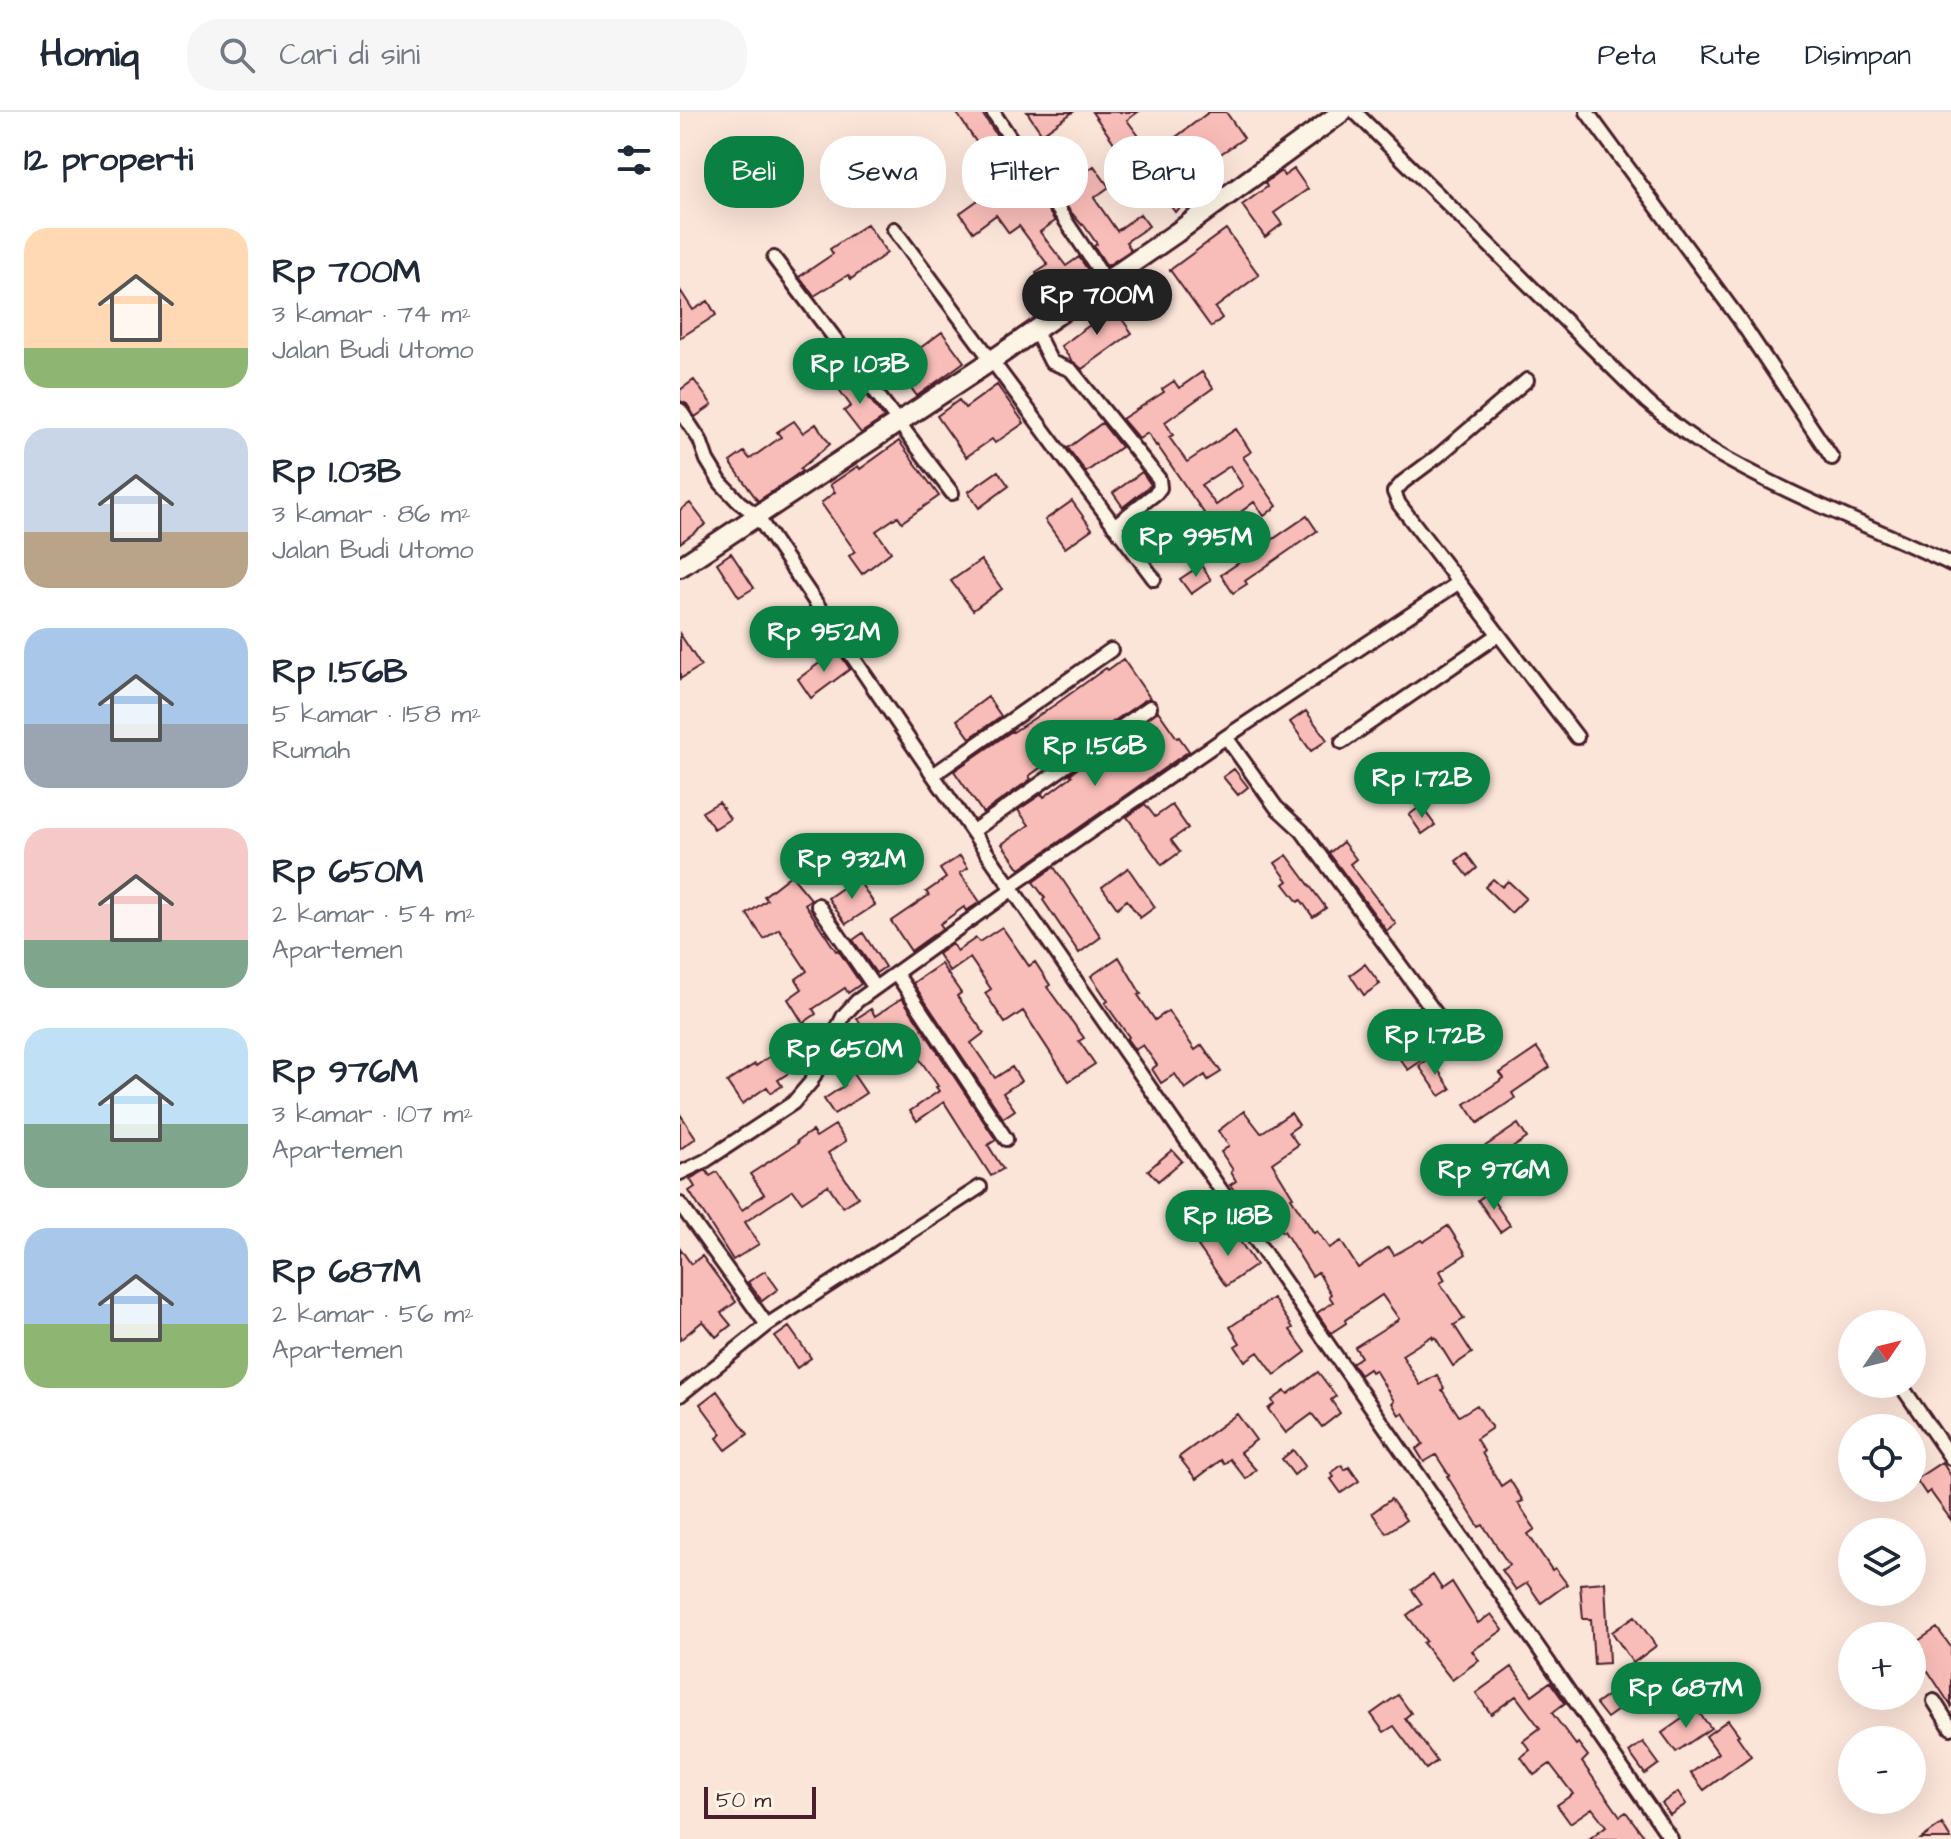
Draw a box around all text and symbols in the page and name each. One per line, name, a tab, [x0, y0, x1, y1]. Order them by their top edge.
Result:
search box	[187, 19, 747, 91]
text: Homiq	[40, 29, 139, 81]
icon: search	[215, 33, 259, 77]
text: Cari di sini	[279, 34, 420, 76]
text: Peta	[1597, 36, 1656, 75]
text: Rute	[1700, 36, 1761, 75]
text: Disimpan	[1805, 36, 1911, 75]
text: 12 properti	[24, 136, 193, 184]
chip: Beli	[704, 136, 804, 208]
chip: Sewa	[820, 136, 946, 208]
chip: Filter	[962, 136, 1088, 208]
chip: Baru	[1104, 136, 1224, 208]
icon: filters	[612, 138, 656, 182]
text: Rp 700M	[272, 248, 421, 296]
icon: home	[88, 260, 184, 356]
pin: Rp 700M	[1023, 269, 1171, 337]
text: Rp 700M	[1040, 277, 1154, 313]
text: 3 kamar · 74 m²	[272, 296, 471, 332]
text: Jalan Budi Utomo	[272, 332, 474, 368]
pin: Rp 1.03B	[777, 338, 943, 406]
text: Rp 1.03B	[811, 346, 909, 382]
text: Rp 1.03B	[272, 448, 401, 496]
icon: home	[88, 460, 184, 556]
text: 3 kamar · 86 m²	[272, 496, 471, 532]
pin: Rp 995M	[1122, 511, 1270, 579]
text: Rp 995M	[1140, 519, 1252, 555]
text: Jalan Budi Utomo	[272, 532, 474, 568]
pin: Rp 952M	[750, 606, 898, 674]
text: Rp 952M	[767, 614, 881, 650]
text: Rp 1.56B	[272, 648, 407, 696]
icon: home	[88, 660, 184, 756]
text: 5 kamar · 158 m²	[272, 696, 481, 732]
pin: Rp 1.56B	[1012, 720, 1178, 788]
text: Rp 1.56B	[1043, 728, 1147, 764]
text: Rumah	[272, 732, 350, 768]
pin: Rp 1.72B	[1339, 752, 1505, 820]
text: Rp 1.72B	[1372, 760, 1472, 796]
pin: Rp 932M	[778, 833, 926, 901]
text: Rp 932M	[798, 841, 906, 877]
text: Rp 650M	[272, 848, 424, 896]
icon: home	[88, 860, 184, 956]
text: 2 kamar · 54 m²	[272, 896, 475, 932]
text: Apartemen	[272, 932, 403, 968]
pin: Rp 1.72B	[1352, 1009, 1518, 1077]
text: Rp 1.72B	[1385, 1017, 1485, 1053]
pin: Rp 650M	[771, 1023, 919, 1091]
text: Rp 650M	[787, 1031, 903, 1067]
text: Rp 976M	[272, 1048, 419, 1096]
icon: home	[88, 1060, 184, 1156]
text: 3 kamar · 107 m²	[272, 1096, 473, 1132]
text: Apartemen	[272, 1132, 403, 1168]
pin: Rp 976M	[1420, 1144, 1568, 1212]
text: Rp 976M	[1438, 1152, 1550, 1188]
pin: Rp 1.18B	[1145, 1190, 1311, 1258]
text: Rp 1.18B	[1183, 1198, 1273, 1234]
text: Rp 687M	[272, 1248, 421, 1296]
icon: home	[88, 1260, 184, 1356]
text: 2 kamar · 56 m²	[272, 1296, 474, 1332]
north arrow	[1838, 1310, 1926, 1398]
map controls	[1838, 1310, 1926, 1814]
text: Apartemen	[272, 1332, 403, 1368]
button: locate	[1838, 1414, 1926, 1502]
button: layers	[1838, 1518, 1926, 1606]
button: +	[1838, 1622, 1926, 1710]
pin: Rp 687M	[1612, 1662, 1760, 1730]
text: Rp 687M	[1629, 1670, 1743, 1706]
button: −	[1838, 1726, 1926, 1814]
scale bar	[704, 1783, 816, 1819]
text: 50 m	[716, 1785, 771, 1816]

